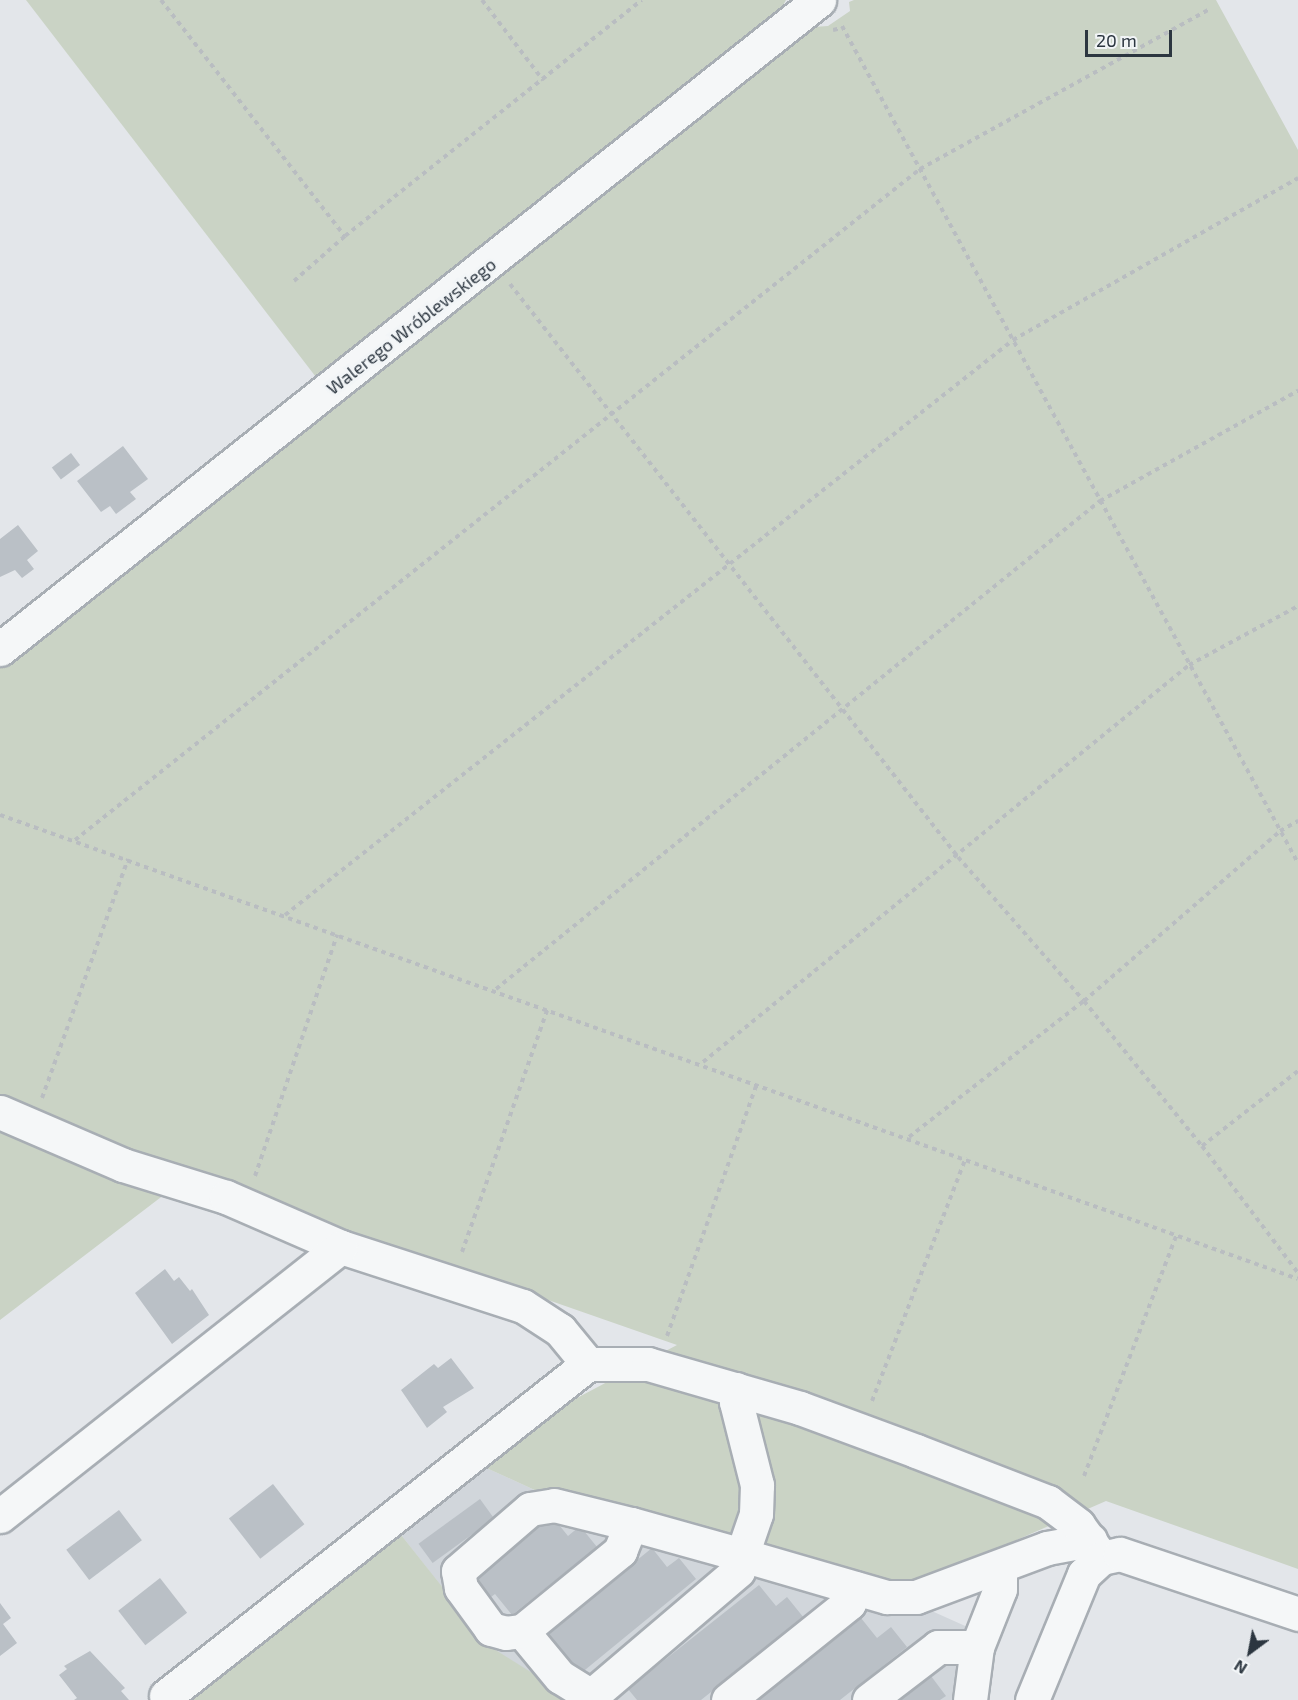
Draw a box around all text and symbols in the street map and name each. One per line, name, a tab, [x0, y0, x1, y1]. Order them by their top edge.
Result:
scale bar	[1088, 18, 1175, 56]
text: 20 m	[1096, 29, 1137, 51]
street label: Walerego Wróblewskiego	[322, 253, 500, 399]
north arrow	[1220, 1622, 1280, 1682]
text: N	[1230, 1657, 1250, 1679]

